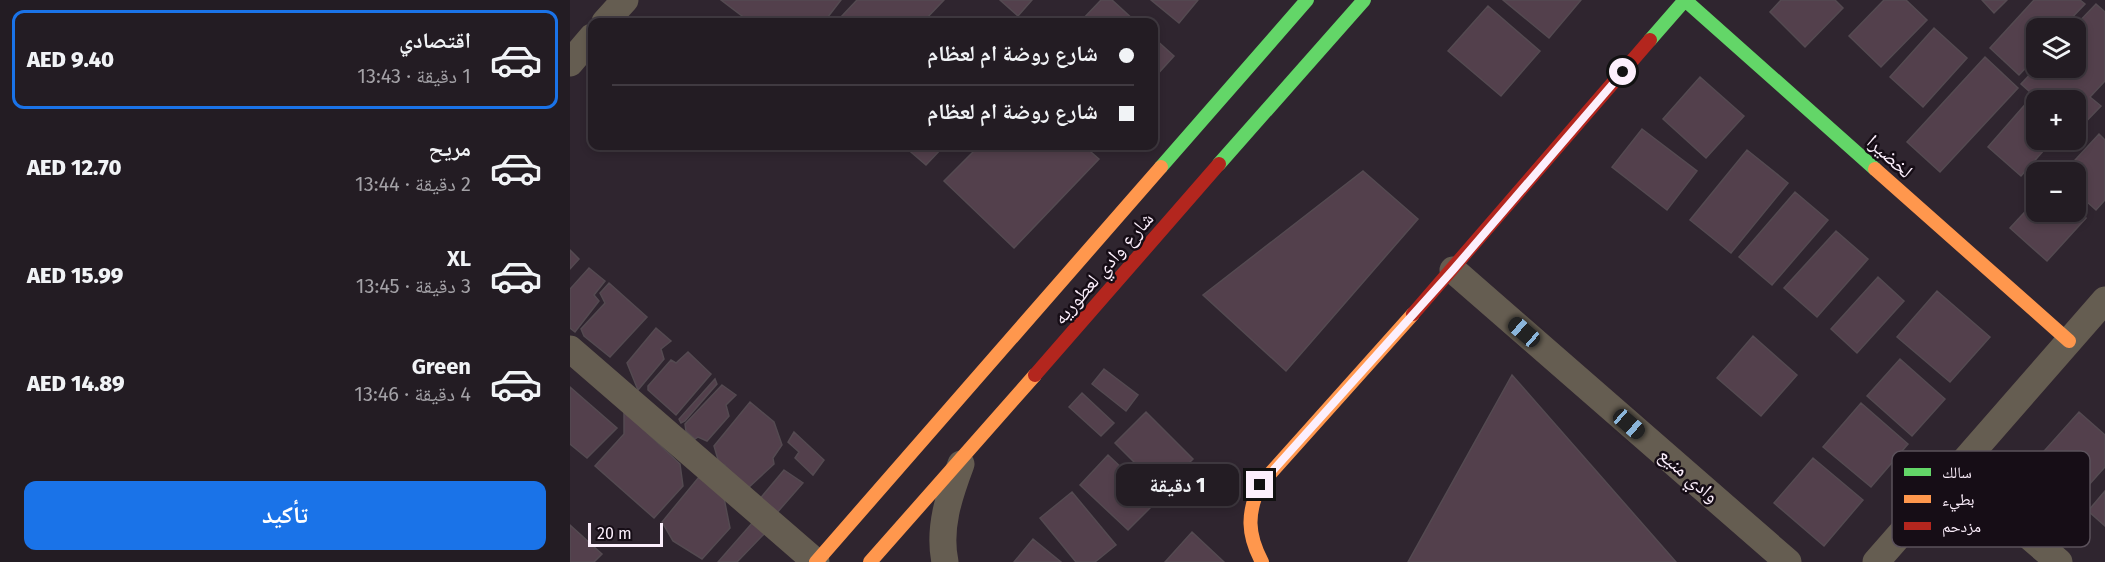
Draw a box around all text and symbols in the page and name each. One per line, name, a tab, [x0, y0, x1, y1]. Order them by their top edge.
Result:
map controls	[2026, 18, 2086, 222]
button: layers	[2026, 18, 2086, 78]
text: اقتصادي	[399, 27, 471, 54]
icon: car	[489, 33, 543, 87]
text: شارع روضة ام لعظام	[927, 40, 1098, 67]
text: AED 9.40	[27, 46, 114, 73]
route start	[1609, 58, 1636, 85]
text: 1 دقيقة · 13:43	[357, 64, 471, 88]
button: +	[2026, 90, 2086, 150]
text: شارع روضة ام لعظام	[927, 98, 1098, 125]
street label: لخضيرا	[1862, 129, 1918, 183]
text: مريح	[428, 135, 471, 162]
icon: car	[489, 141, 543, 195]
text: AED 12.70	[27, 154, 122, 181]
button: −	[2026, 162, 2086, 222]
text: 2 دقيقة · 13:44	[355, 172, 471, 196]
street label: شارع وادي لعطوريه	[1048, 207, 1162, 332]
text: XL	[447, 245, 471, 272]
icon: car	[489, 249, 543, 303]
text: AED 15.99	[27, 262, 123, 289]
text: 3 دقيقة · 13:45	[356, 274, 471, 298]
car	[1505, 313, 1543, 351]
text: Green	[412, 353, 471, 380]
icon: car	[489, 357, 543, 411]
text: AED 14.89	[27, 370, 125, 397]
text: 4 دقيقة · 13:46	[354, 382, 471, 406]
car	[1610, 405, 1648, 443]
street label: وادي منيع	[1651, 442, 1724, 511]
legend	[1892, 451, 2090, 547]
text: سالك	[1942, 463, 1972, 482]
callout: 1 دقيقة	[1116, 464, 1239, 506]
route end	[1246, 471, 1273, 498]
text: 1 دقيقة	[1149, 473, 1206, 497]
button: تأكيد	[24, 481, 546, 550]
text: بطيء	[1942, 490, 1974, 512]
text: مزدحم	[1942, 517, 1981, 537]
scale bar	[588, 520, 663, 548]
text: 20 m	[597, 524, 632, 543]

